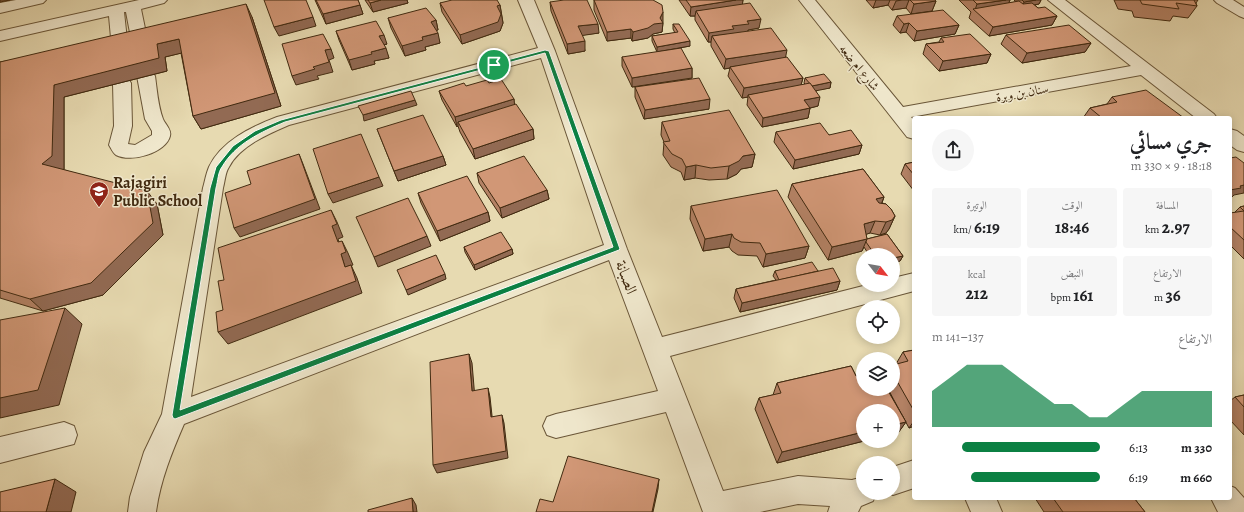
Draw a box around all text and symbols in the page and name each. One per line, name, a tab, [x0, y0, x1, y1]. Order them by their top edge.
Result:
street label: شارع ام ضعه	[833, 41, 884, 96]
pin	[477, 48, 511, 82]
icon: arrive	[483, 54, 505, 76]
street label: سنان بن وبرة	[994, 80, 1050, 105]
text: جري مسائي	[1130, 127, 1212, 157]
button: share	[932, 129, 974, 171]
text: 18:18 · 9 × 330 m	[1131, 157, 1212, 174]
place label: Rajagiri Public School	[113, 172, 203, 212]
school or university icon: Rajagiri Public School	[88, 180, 110, 208]
text: الوتيرة	[967, 198, 987, 213]
text: الوقت	[1061, 198, 1083, 213]
text: المسافة	[1156, 198, 1179, 213]
text: 6:19	[974, 216, 1000, 239]
text: 18:46	[1055, 216, 1089, 239]
text: 2.97	[1162, 216, 1190, 239]
text: /km	[953, 222, 974, 237]
text: km	[1145, 222, 1162, 237]
north arrow	[856, 248, 900, 292]
map controls	[856, 248, 900, 500]
street label: الصبانة	[610, 257, 643, 297]
text: النبض	[1061, 266, 1083, 281]
text: الارتفاع	[1153, 266, 1182, 281]
text: kcal	[968, 267, 985, 282]
text: 212	[965, 282, 988, 305]
text: 161	[1073, 284, 1093, 307]
text: 36	[1165, 284, 1181, 307]
text: bpm	[1051, 290, 1073, 305]
text: m	[1154, 290, 1165, 305]
button: locate	[856, 300, 900, 344]
text: 137–141 m	[932, 328, 983, 345]
text: الارتفاع	[1178, 330, 1212, 347]
button: layers	[856, 352, 900, 396]
button: +	[856, 404, 900, 448]
text: 6:13	[1129, 439, 1148, 456]
text: 330 m	[1181, 439, 1212, 456]
button: −	[856, 456, 900, 500]
text: 6:19	[1129, 469, 1148, 486]
text: 660 m	[1180, 469, 1212, 486]

